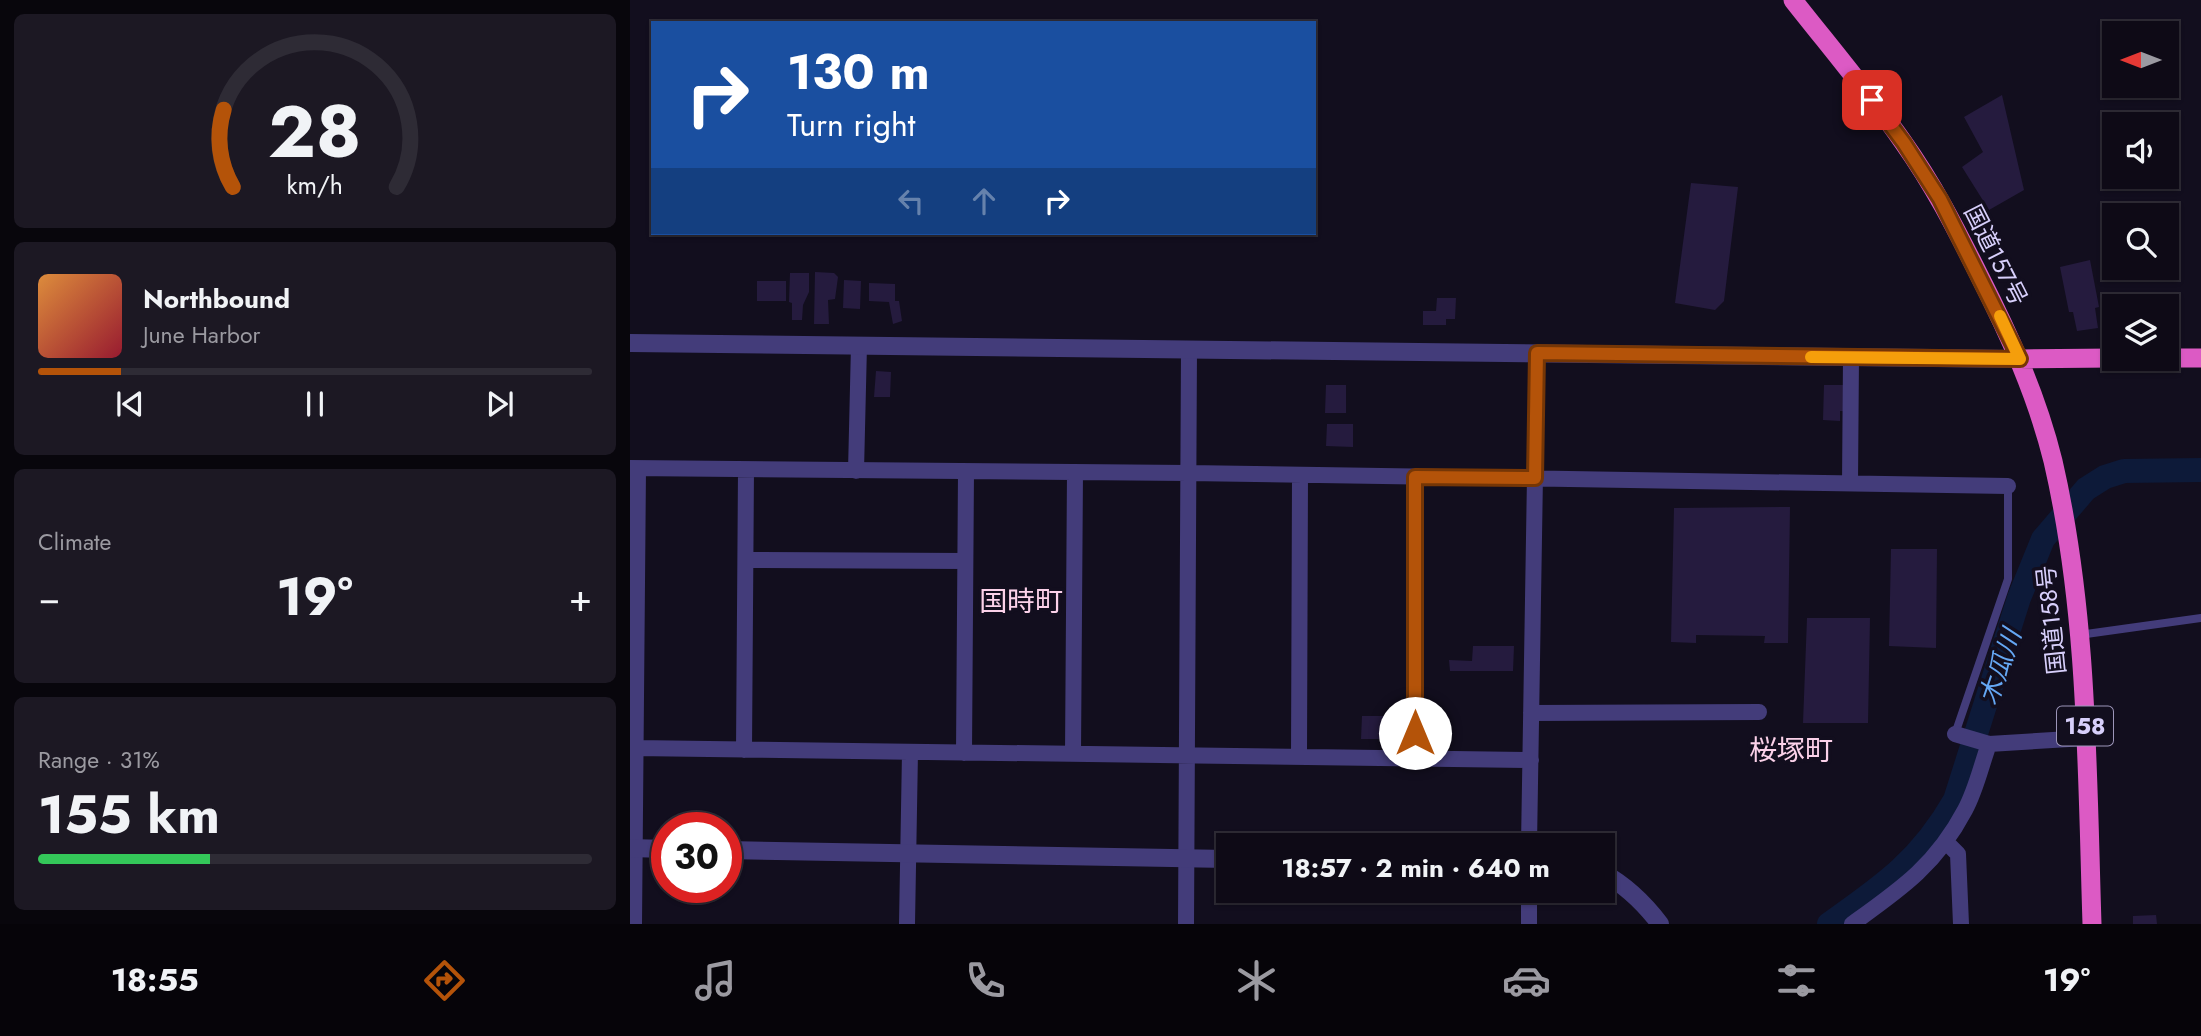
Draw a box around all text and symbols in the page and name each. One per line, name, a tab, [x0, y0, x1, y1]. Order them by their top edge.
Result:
north arrow	[2102, 21, 2179, 98]
map controls	[2102, 21, 2179, 371]
text: 130 m	[787, 37, 930, 107]
icon: right	[672, 49, 763, 140]
pin	[1842, 70, 1902, 130]
text: 28	[268, 79, 362, 184]
icon: arrive	[1853, 81, 1891, 119]
text: Turn right	[787, 102, 916, 148]
button: sound	[2102, 112, 2179, 189]
text: km/h	[287, 167, 343, 203]
icon: left	[892, 182, 930, 220]
icon: ahead	[965, 182, 1003, 220]
icon: right	[1038, 182, 1076, 220]
street label: 国道157号	[1956, 199, 2036, 311]
button: search	[2102, 203, 2179, 280]
text: Northbound	[143, 280, 290, 318]
button: layers	[2102, 294, 2179, 371]
text: June Harbor	[143, 318, 260, 352]
icon: previous	[111, 385, 149, 423]
icon: pause	[296, 385, 334, 423]
icon: next	[481, 385, 519, 423]
text: Climate	[38, 525, 111, 559]
text: 19°	[276, 559, 353, 635]
street label: 国道158号	[2028, 564, 2074, 676]
text: −	[38, 570, 60, 625]
text: +	[569, 570, 592, 625]
district label: 国時町	[979, 581, 1063, 622]
water label: 木瓜川	[1969, 621, 2032, 710]
position arrow	[1378, 696, 1452, 770]
road number: 158	[2057, 706, 2113, 746]
district label: 桜塚町	[1749, 730, 1833, 771]
text: Range · 31%	[38, 743, 160, 777]
text: 155 km	[38, 777, 220, 853]
speed limit sign: 30	[651, 812, 742, 903]
text: 18:57 · 2 min · 640 m	[1281, 849, 1550, 887]
icon: directions	[420, 956, 469, 1005]
icon: music	[691, 956, 740, 1005]
icon: phone	[961, 956, 1010, 1005]
icon: climate	[1232, 956, 1281, 1005]
icon: car	[1502, 956, 1551, 1005]
icon: filters	[1772, 956, 1821, 1005]
text: 18:55	[111, 957, 199, 1003]
text: 19°	[2043, 957, 2090, 1003]

